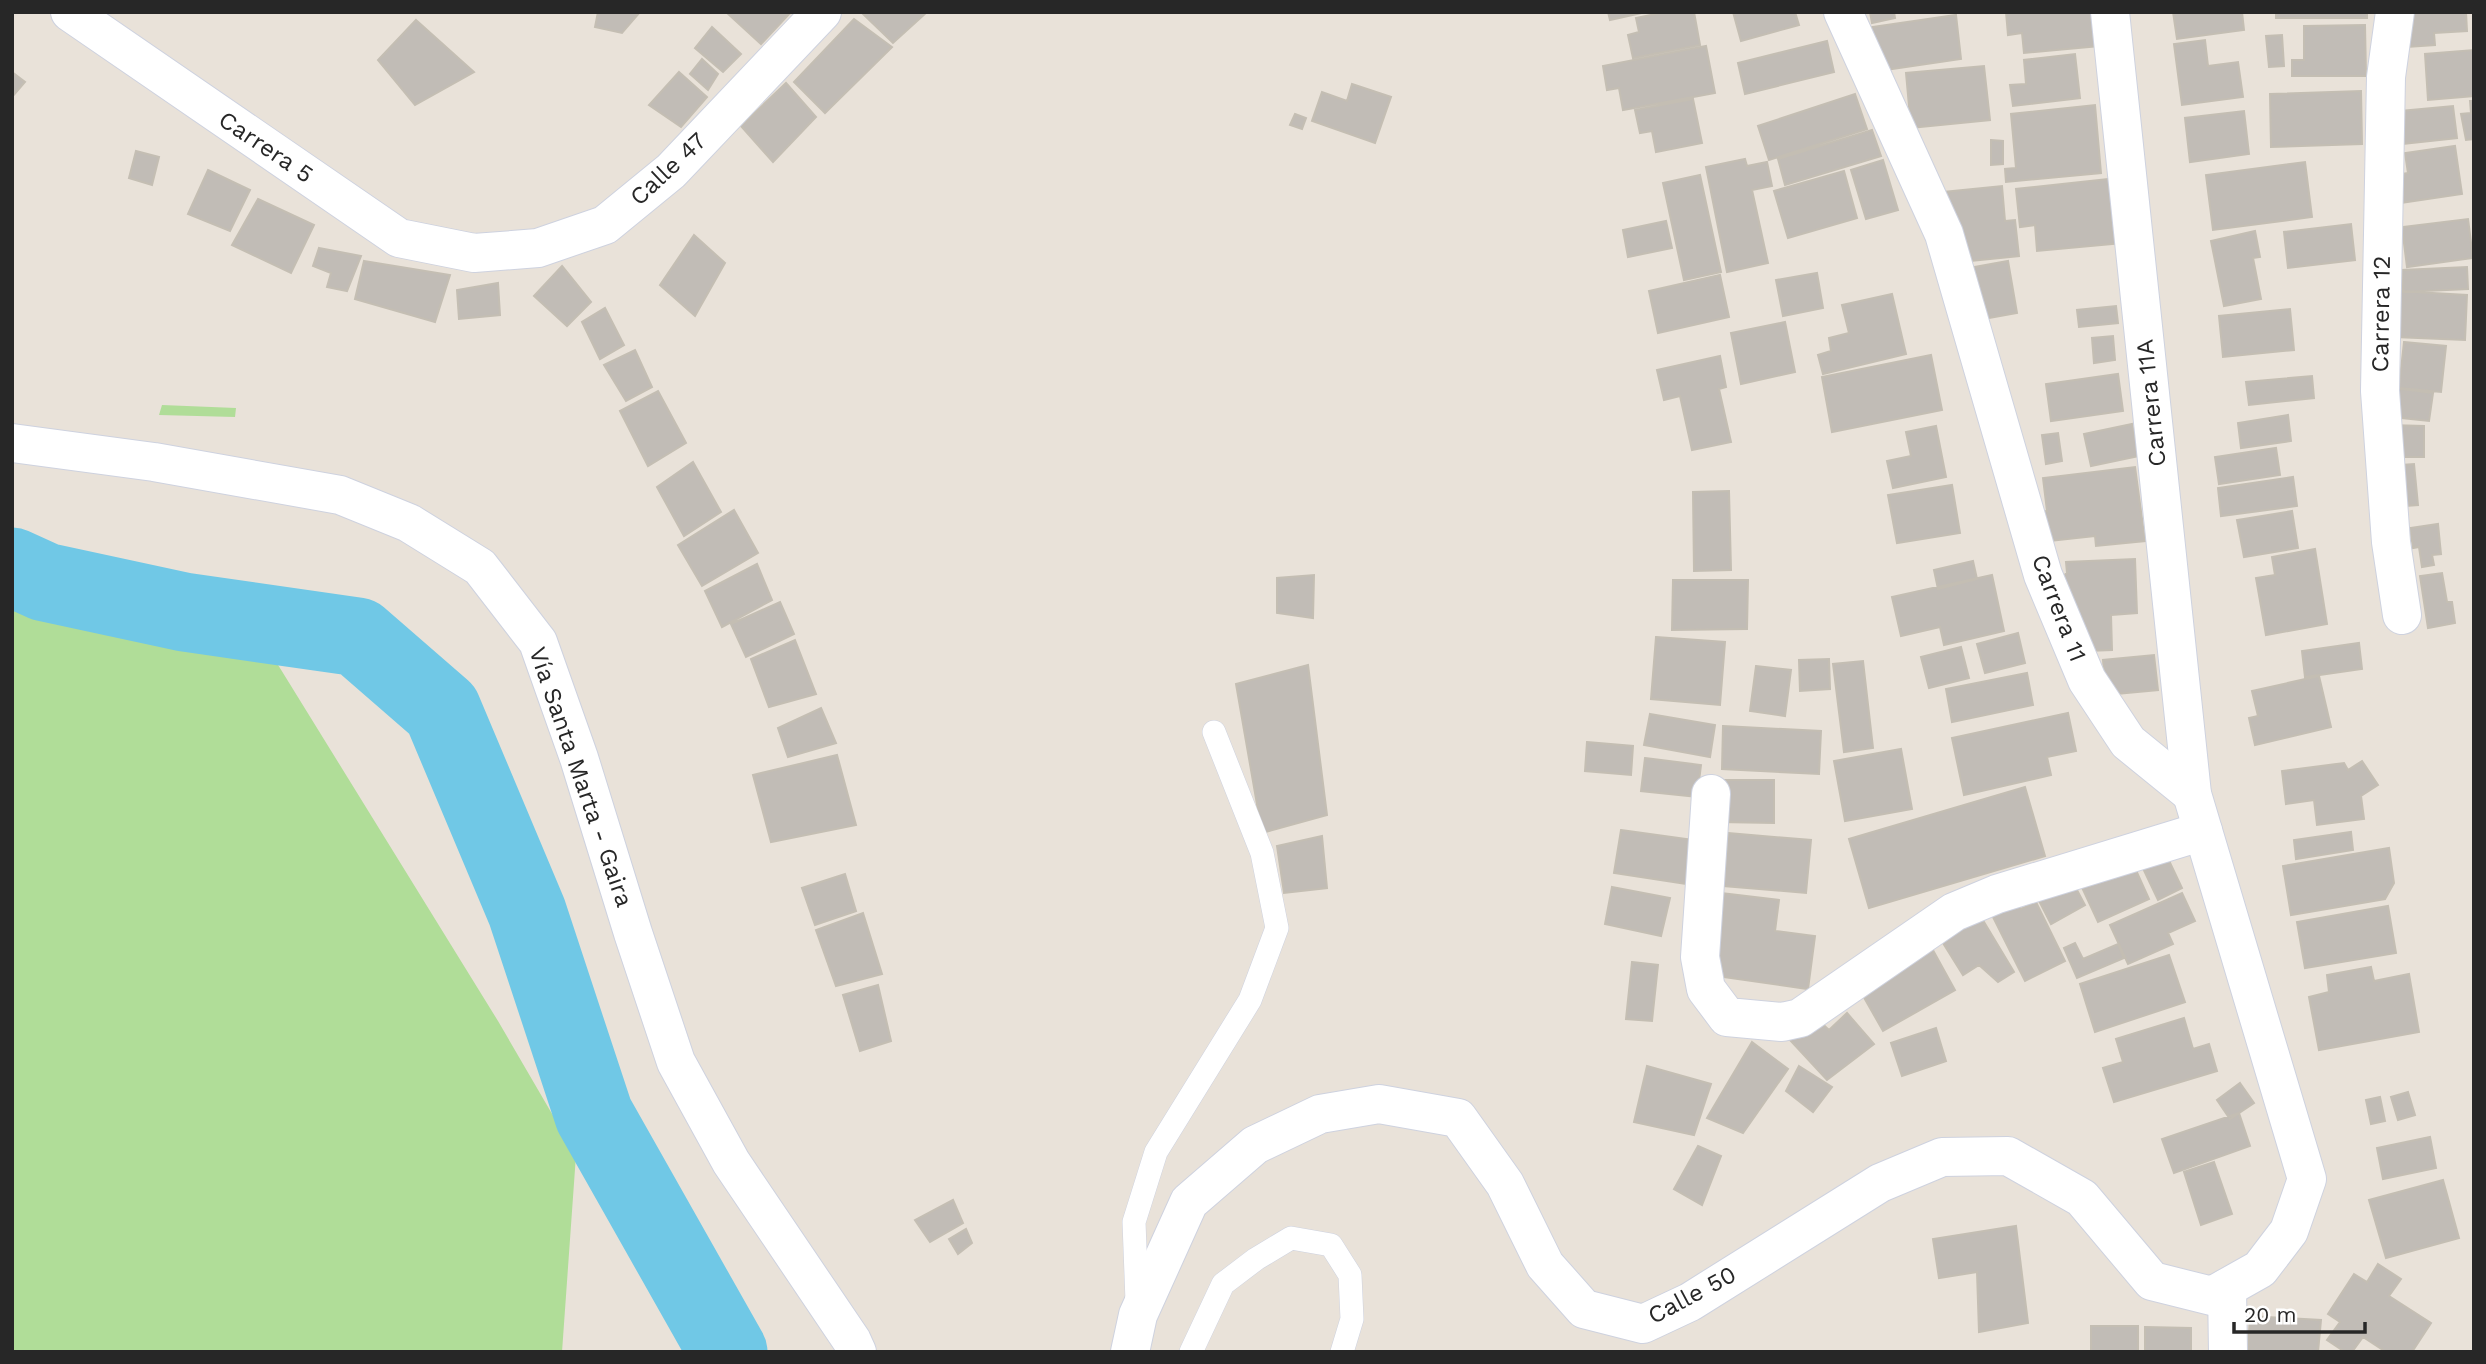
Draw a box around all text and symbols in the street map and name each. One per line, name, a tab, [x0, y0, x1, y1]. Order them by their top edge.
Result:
street label: Carrera 5	[214, 105, 318, 189]
street label: Calle 47	[624, 127, 712, 211]
street label: Carrera 12	[2366, 255, 2396, 373]
street label: Carrera 11A	[2130, 338, 2172, 468]
street label: Carrera 11	[2026, 551, 2092, 665]
street label: Vía Santa Marta - Gaira	[523, 643, 639, 911]
street label: Calle 50	[1643, 1260, 1741, 1330]
scale bar	[2234, 1290, 2365, 1334]
text: 20 m	[2244, 1302, 2296, 1327]

